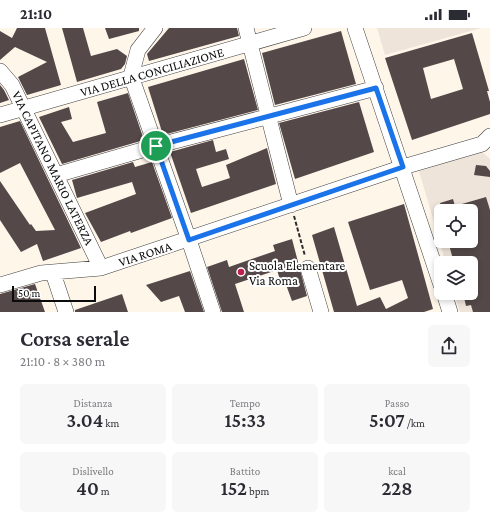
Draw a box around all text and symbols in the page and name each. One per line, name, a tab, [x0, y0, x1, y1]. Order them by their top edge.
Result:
text: 21:10	[20, 6, 52, 22]
street label: VIA DELLA CONCILIAZIONE	[78, 44, 226, 100]
street label: VIA CAPITANO MARIO LATERZA	[9, 88, 97, 248]
pin	[139, 129, 173, 163]
icon: arrive	[145, 135, 167, 157]
map controls	[434, 204, 478, 300]
button: locate	[434, 204, 478, 248]
street label: VIA ROMA	[116, 238, 174, 270]
button: layers	[434, 256, 478, 300]
place label: Scuola Elementare Via Roma	[249, 258, 346, 288]
marker: Scuola Elementare Via Roma	[236, 267, 246, 277]
scale bar	[12, 284, 96, 303]
text: 50 m	[18, 287, 40, 299]
button: share	[428, 325, 470, 367]
text: Corsa serale	[20, 326, 129, 351]
text: 21:10 · 8 × 380 m	[20, 354, 105, 369]
text: Distanza	[74, 397, 112, 409]
text: Tempo	[230, 397, 260, 409]
text: Passo	[385, 397, 409, 409]
text: 3.04	[67, 409, 103, 431]
text: 15:33	[224, 409, 266, 431]
text: 5:07	[369, 409, 405, 431]
text: km	[103, 417, 119, 429]
text: /km	[405, 417, 425, 429]
text: Dislivello	[72, 465, 114, 477]
text: Battito	[230, 465, 260, 477]
text: kcal	[388, 465, 406, 477]
text: 40	[76, 477, 99, 499]
text: 152	[221, 477, 247, 499]
text: 228	[382, 477, 412, 499]
text: m	[99, 485, 110, 497]
text: bpm	[247, 485, 269, 497]

